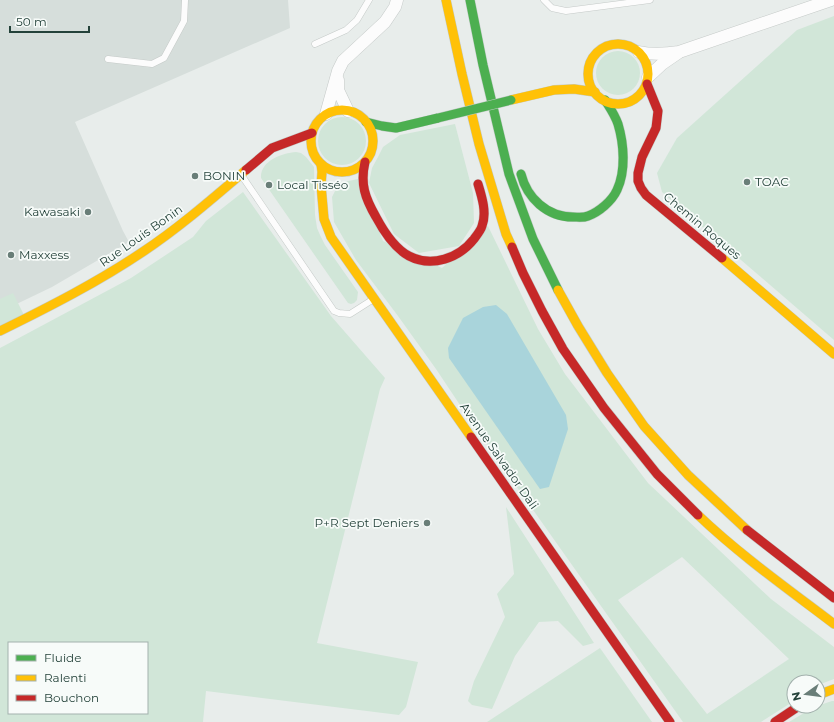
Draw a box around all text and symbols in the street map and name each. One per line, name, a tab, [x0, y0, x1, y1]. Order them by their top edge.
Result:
scale bar	[10, 8, 89, 34]
text: 50 m	[16, 14, 47, 29]
place label: BONIN	[203, 168, 245, 183]
marker: BONIN	[190, 171, 200, 181]
place label: TOAC	[755, 174, 789, 189]
place label: Local Tisséo	[277, 177, 348, 192]
marker: TOAC	[742, 177, 752, 187]
marker: Local Tisséo	[264, 180, 274, 190]
street label: Chemin Roques	[661, 189, 744, 262]
street label: Rue Louis Bonin	[96, 201, 185, 270]
place label: Kawasaki	[24, 204, 80, 219]
marker: Kawasaki	[83, 207, 93, 217]
place label: Maxxess	[19, 247, 69, 262]
marker: Maxxess	[6, 250, 16, 260]
street label: Avenue Salvador Dali	[457, 400, 542, 512]
place label: P+R Sept Deniers	[314, 515, 419, 530]
marker: P+R Sept Deniers	[422, 518, 432, 528]
legend	[8, 642, 148, 714]
text: Fluide	[44, 650, 82, 665]
text: Ralenti	[44, 670, 86, 685]
north arrow	[786, 674, 826, 714]
text: Bouchon	[44, 690, 99, 705]
text: N	[788, 690, 804, 702]

